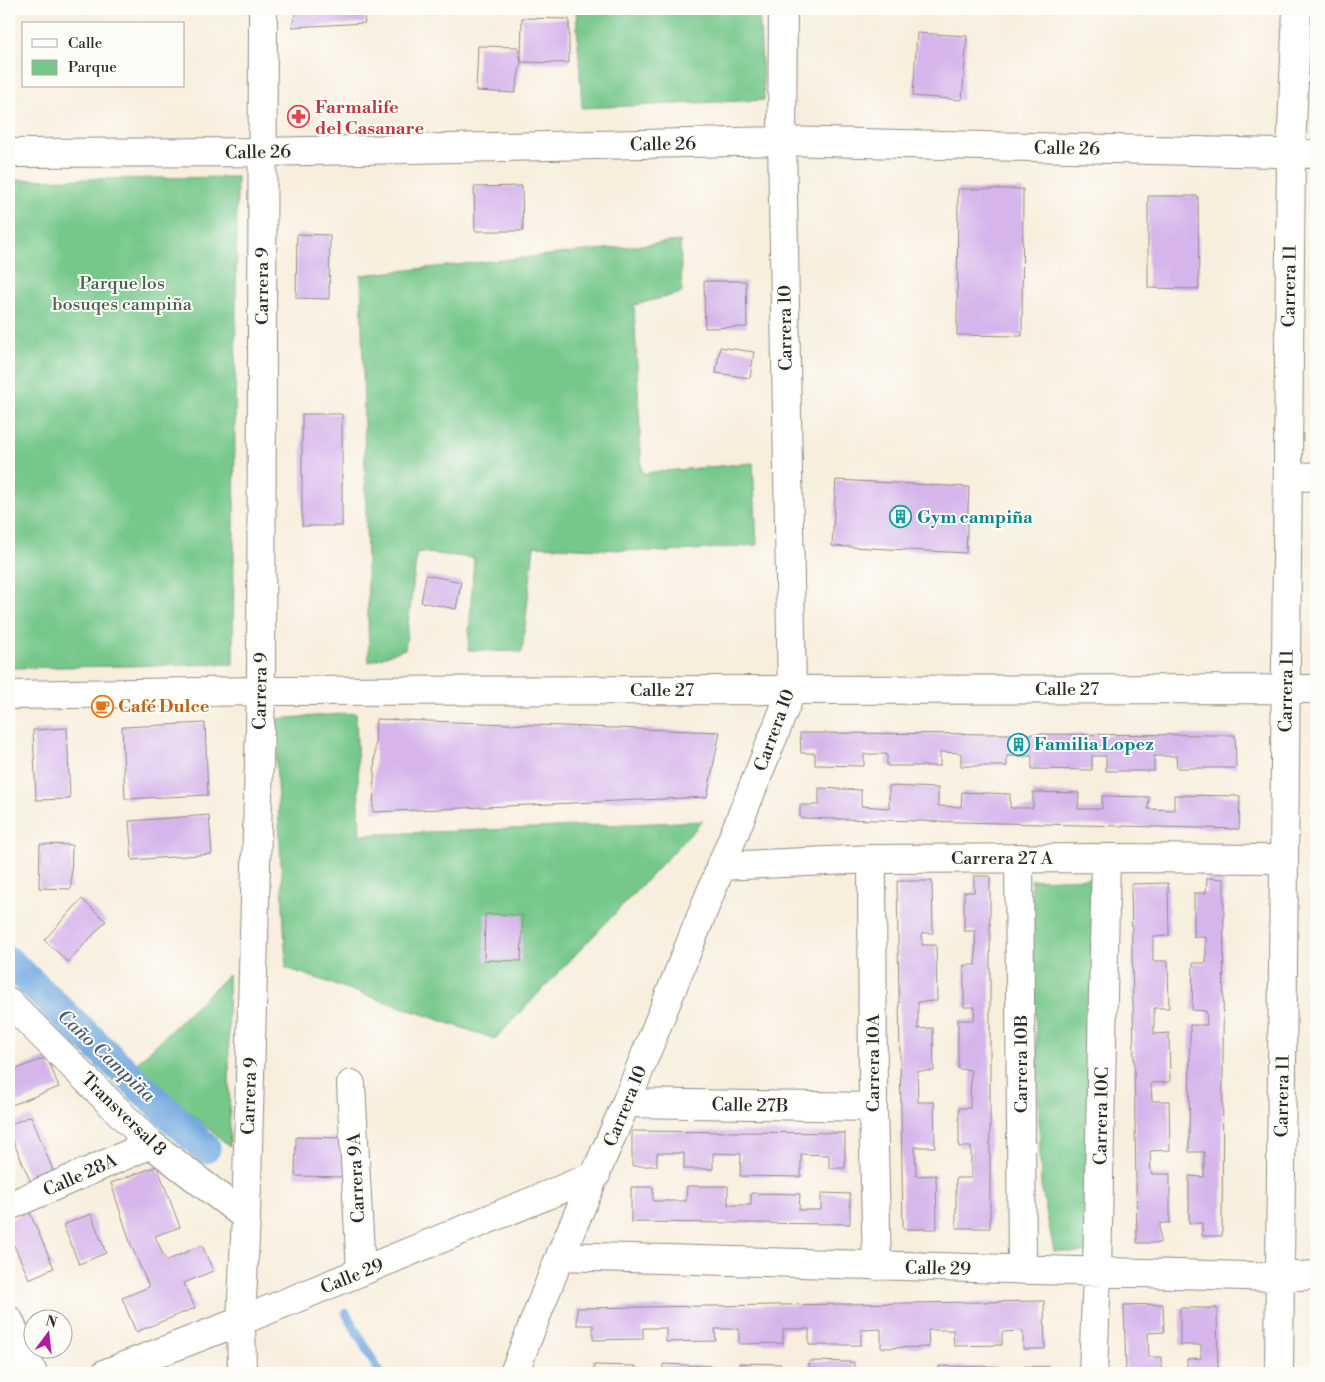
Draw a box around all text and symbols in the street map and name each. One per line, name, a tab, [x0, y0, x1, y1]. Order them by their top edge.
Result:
legend	[22, 22, 185, 88]
text: Calle	[68, 34, 102, 53]
text: Parque	[68, 58, 117, 77]
place label: Farmalife del Casanare	[315, 96, 425, 140]
pharmacy icon: Farmalife del Casanare	[287, 105, 311, 129]
street label: Calle 26	[630, 132, 696, 157]
street label: Calle 26	[1034, 136, 1100, 161]
street label: Calle 26	[225, 140, 291, 165]
street label: Carrera 11	[1277, 244, 1302, 328]
street label: Carrera 9	[251, 247, 274, 325]
park label: Parque los bosuqes campiña	[52, 272, 193, 316]
street label: Carrera 10	[773, 285, 798, 371]
building icon: Gym campiña	[889, 505, 913, 529]
place label: Gym campiña	[917, 506, 1033, 529]
street label: Carrera 11	[1274, 649, 1299, 733]
street label: Carrera 9	[248, 652, 273, 730]
street label: Calle 27	[1035, 678, 1099, 701]
street label: Calle 27	[630, 679, 694, 702]
street label: Carrera 10	[749, 686, 800, 774]
cafe icon: Café Dulce	[90, 694, 114, 718]
place label: Café Dulce	[118, 695, 210, 718]
building icon: Familia Lopez	[1006, 732, 1030, 756]
place label: Familia Lopez	[1034, 733, 1154, 756]
street label: Carrera 27 A	[951, 847, 1054, 870]
water label: Caño Campiña	[52, 1004, 161, 1108]
street label: Carrera 10A	[862, 1013, 885, 1112]
street label: Carrera 10B	[1010, 1015, 1033, 1113]
street label: Carrera 11	[1270, 1054, 1295, 1138]
street label: Carrera 9	[237, 1057, 262, 1135]
street label: Carrera 10	[599, 1062, 652, 1150]
street label: Carrera 10C	[1089, 1067, 1114, 1165]
street label: Transversal 8	[76, 1068, 171, 1161]
street label: Calle 27B	[711, 1093, 789, 1118]
street label: Carrera 9A	[343, 1132, 370, 1224]
street label: Calle 28A	[40, 1149, 121, 1202]
street label: Calle 29	[317, 1253, 387, 1300]
street label: Calle 29	[905, 1256, 971, 1281]
north arrow	[22, 1310, 72, 1360]
text: N	[43, 1312, 59, 1333]

